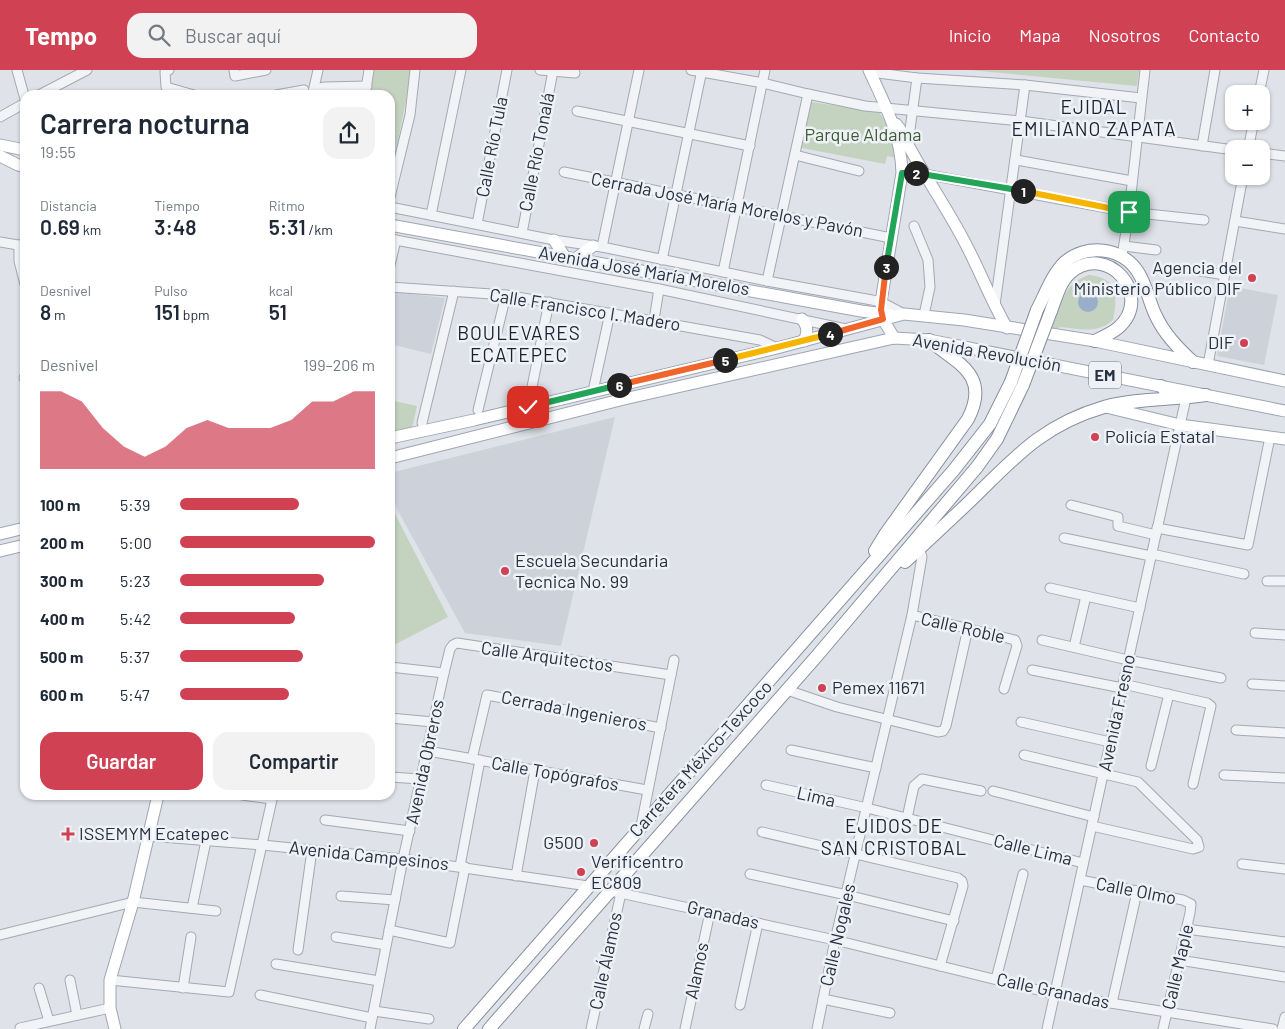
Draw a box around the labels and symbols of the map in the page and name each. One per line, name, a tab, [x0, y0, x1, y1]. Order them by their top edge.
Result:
street label: Calle Río Tonalá	[514, 90, 558, 213]
street label: Calle Río Tula	[470, 95, 512, 199]
district label: EJIDAL EMILIANO ZAPATA	[1011, 95, 1177, 140]
park label: Parque Aldama	[804, 123, 922, 145]
pin: 2	[904, 160, 928, 186]
street label: Cerrada José María Morelos y Pavón	[589, 167, 865, 241]
pin: 1	[1010, 178, 1036, 204]
pin	[1108, 191, 1150, 233]
street label: Avenida José María Morelos	[537, 241, 751, 299]
pin: 3	[874, 254, 898, 280]
place label: Agencia del Ministerio Público DIF	[1074, 256, 1242, 299]
marker: Agencia del Ministerio Público DIF	[1246, 272, 1258, 284]
street label: Calle Francisco I. Madero	[488, 283, 682, 335]
district label: BOULEVARES ECATEPEC	[457, 321, 581, 366]
pin: 4	[818, 322, 842, 346]
street label: Avenida Revolución	[911, 328, 1063, 376]
place label: DIF	[1208, 331, 1234, 353]
marker: DIF	[1238, 337, 1250, 349]
pin: 5	[712, 348, 738, 372]
road number: EM	[1089, 362, 1121, 388]
pin: 6	[606, 372, 632, 398]
pin	[507, 386, 549, 428]
place label: Policía Estatal	[1105, 425, 1215, 447]
marker: Policía Estatal	[1089, 431, 1101, 443]
place label: Escuela Secundaria Tecnica No. 99	[515, 549, 668, 592]
marker: Escuela Secundaria Tecnica No. 99	[499, 565, 511, 577]
street label: Calle Roble	[919, 607, 1008, 647]
street label: Calle Arquitectos	[480, 636, 614, 676]
street label: Avenida Fresno	[1093, 652, 1139, 773]
street label: Carretera México-Texcoco	[624, 676, 776, 841]
place label: Pemex 11671	[832, 676, 925, 698]
marker: Pemex 11671	[816, 682, 828, 694]
street label: Cerrada Ingenieros	[500, 685, 649, 735]
street label: Avenida Obreros	[400, 697, 448, 826]
street label: Calle Topógrafos	[490, 751, 621, 795]
street label: Lima	[795, 781, 838, 811]
district label: EJIDOS DE SAN CRISTOBAL	[821, 814, 967, 859]
place label: ISSEMYM Ecatepec	[79, 822, 229, 844]
marker: ISSEMYM Ecatepec	[61, 827, 75, 841]
street label: Calle Lima	[992, 829, 1075, 869]
place label: G500	[543, 831, 584, 853]
street label: Avenida Campesinos	[288, 836, 450, 874]
marker: G500	[588, 837, 600, 849]
place label: Verificentro EC809	[591, 850, 684, 893]
marker: Verificentro EC809	[575, 866, 587, 878]
street label: Calle Olmo	[1094, 871, 1178, 909]
street label: Calle Nogales	[815, 881, 859, 988]
street label: Granadas	[685, 895, 761, 933]
street label: Calle Álamos	[584, 910, 626, 1011]
street label: Calle Maple	[1156, 922, 1198, 1012]
street label: Alamos	[679, 940, 713, 1001]
street label: Calle Granadas	[995, 967, 1112, 1013]

